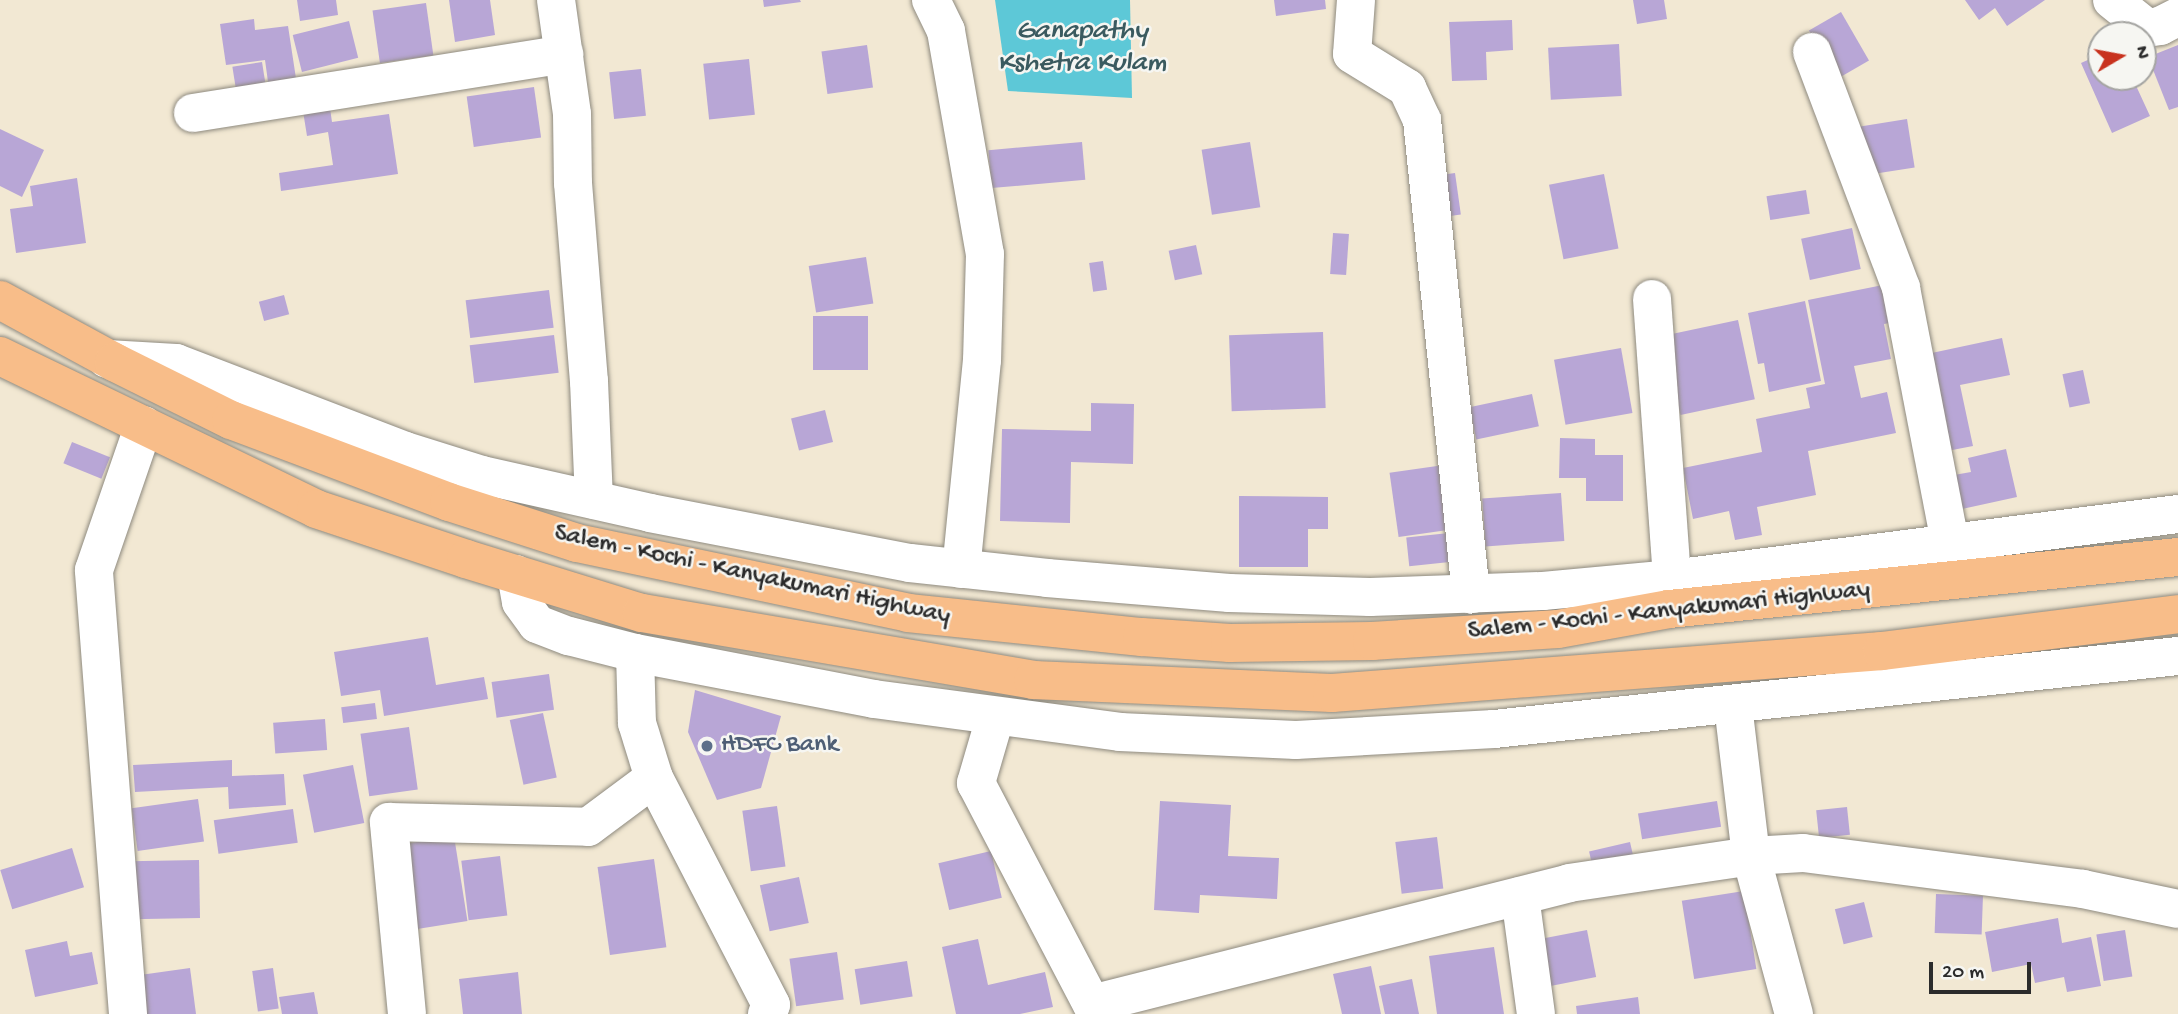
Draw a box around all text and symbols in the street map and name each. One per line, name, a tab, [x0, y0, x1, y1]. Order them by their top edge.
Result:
water label: Ganapathy Kshetra Kulam	[998, 15, 1166, 81]
north arrow	[2087, 21, 2157, 91]
text: N	[2129, 45, 2154, 61]
street label: Salem - Kochi - Kanyakumari Highway	[551, 519, 953, 633]
street label: Salem - Kochi - Kanyakumari Highway	[1467, 575, 1871, 649]
place label: HDFC Bank	[721, 730, 838, 762]
marker: HDFC Bank	[699, 738, 715, 754]
scale bar	[1933, 948, 2035, 992]
text: 20 m	[1942, 961, 1984, 986]

